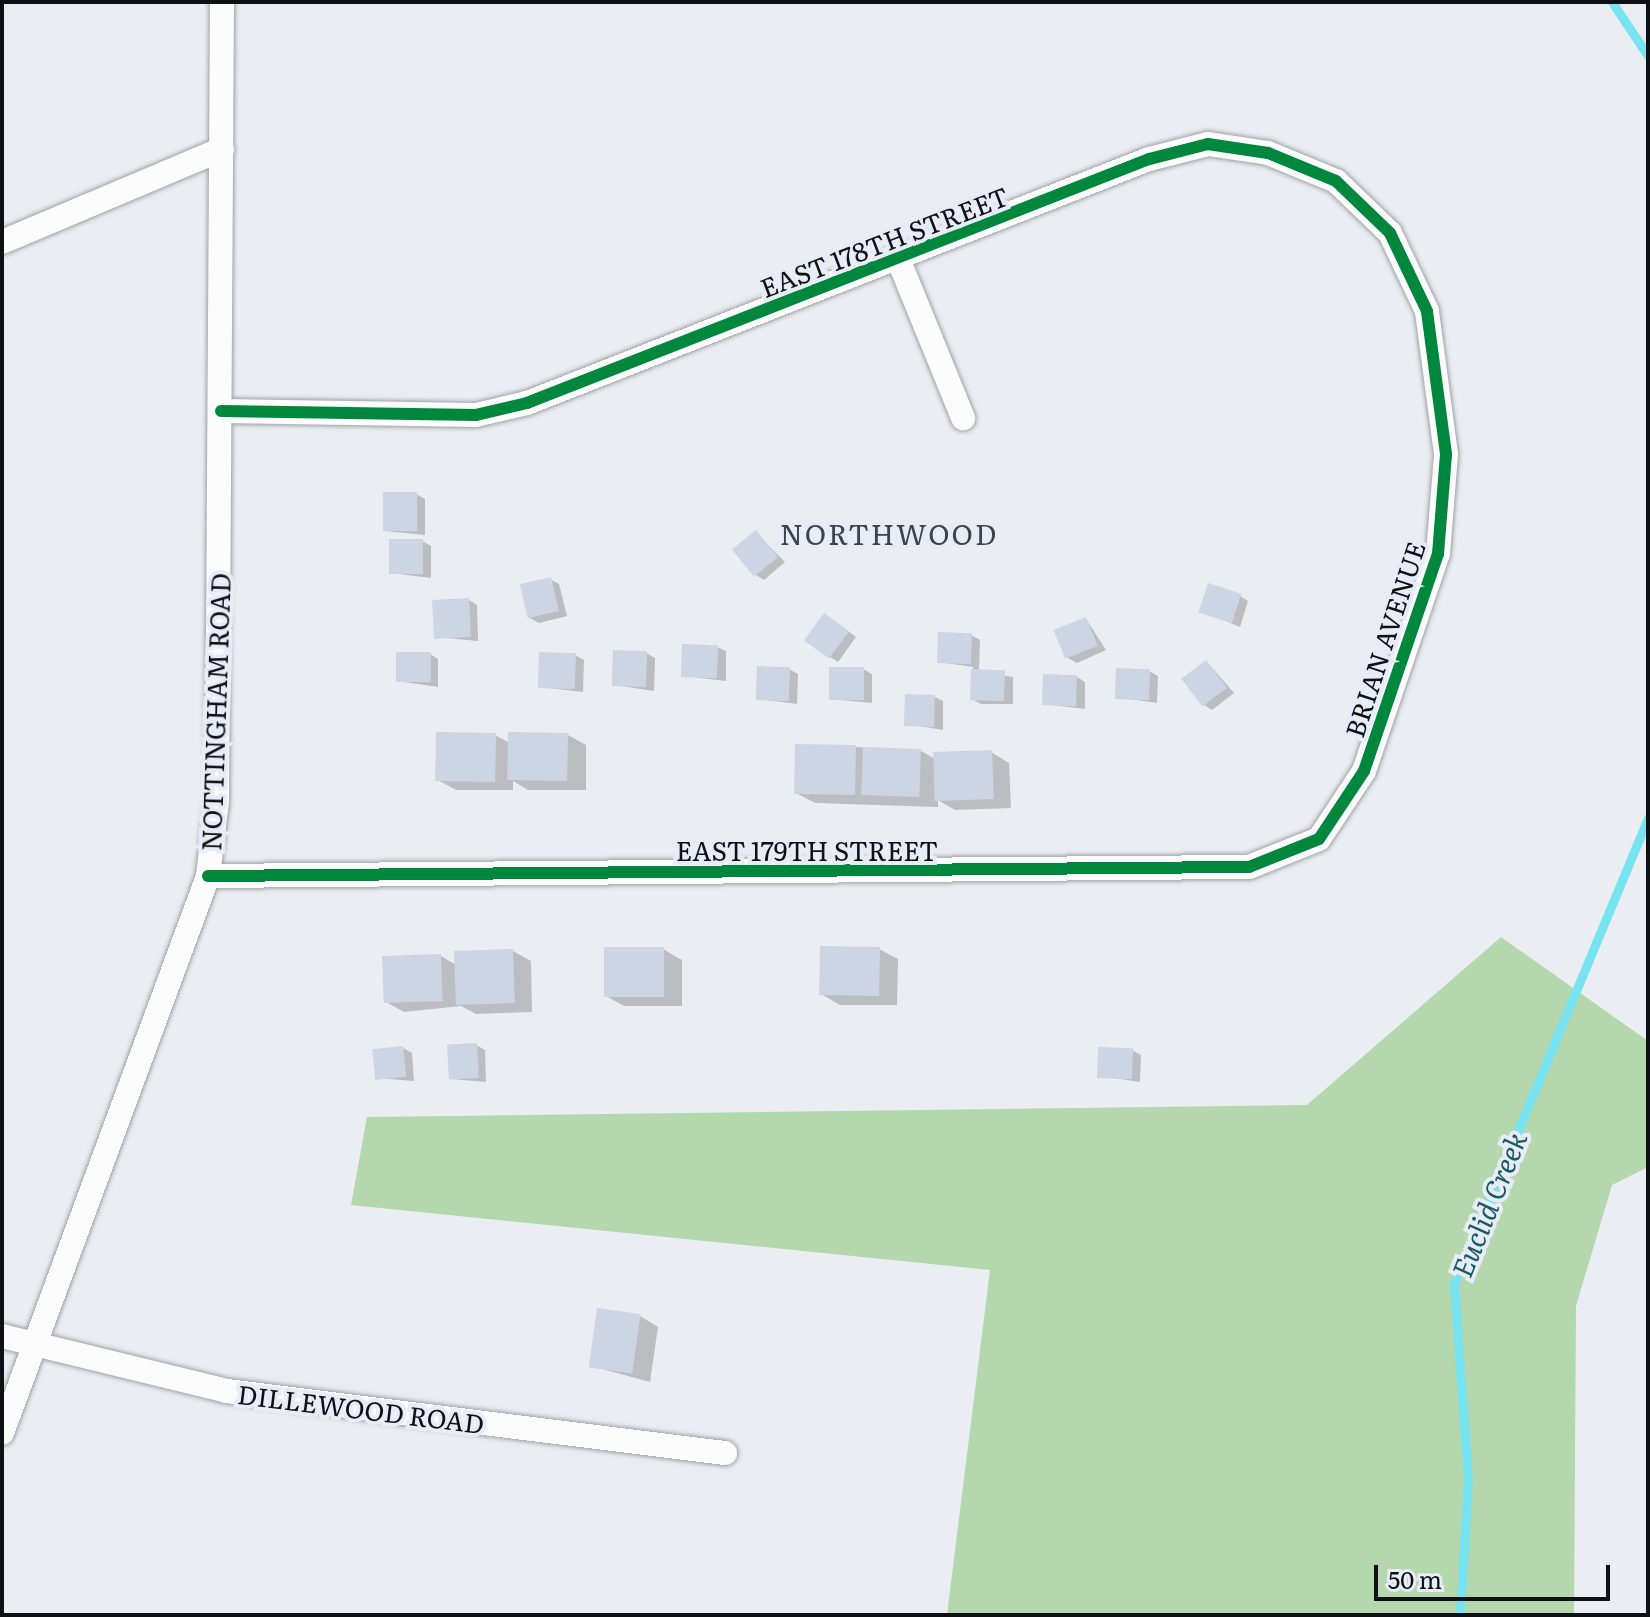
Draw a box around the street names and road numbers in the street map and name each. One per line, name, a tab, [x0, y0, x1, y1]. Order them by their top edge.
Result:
street label: EAST 178TH STREET	[756, 179, 1012, 303]
street label: BRIAN AVENUE	[1338, 537, 1430, 741]
street label: NOTTINGHAM ROAD	[195, 573, 235, 851]
street label: EAST 179TH STREET	[676, 834, 938, 866]
street label: DILLEWOOD ROAD	[236, 1377, 486, 1439]

